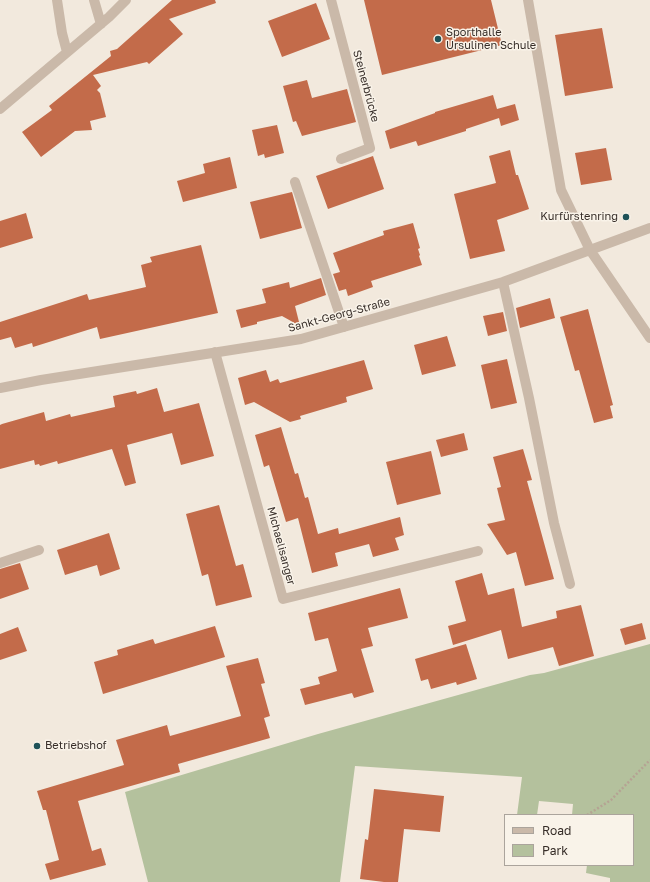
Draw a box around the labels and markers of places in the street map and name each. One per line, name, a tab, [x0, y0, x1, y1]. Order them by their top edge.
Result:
place label: Sporthalle Ursulinen Schule	[446, 26, 536, 52]
marker: Sporthalle Ursulinen Schule	[433, 34, 443, 44]
place label: Kurfürstenring	[540, 210, 618, 224]
marker: Kurfürstenring	[621, 212, 631, 222]
place label: Betriebshof	[45, 739, 107, 753]
marker: Betriebshof	[32, 741, 42, 751]

